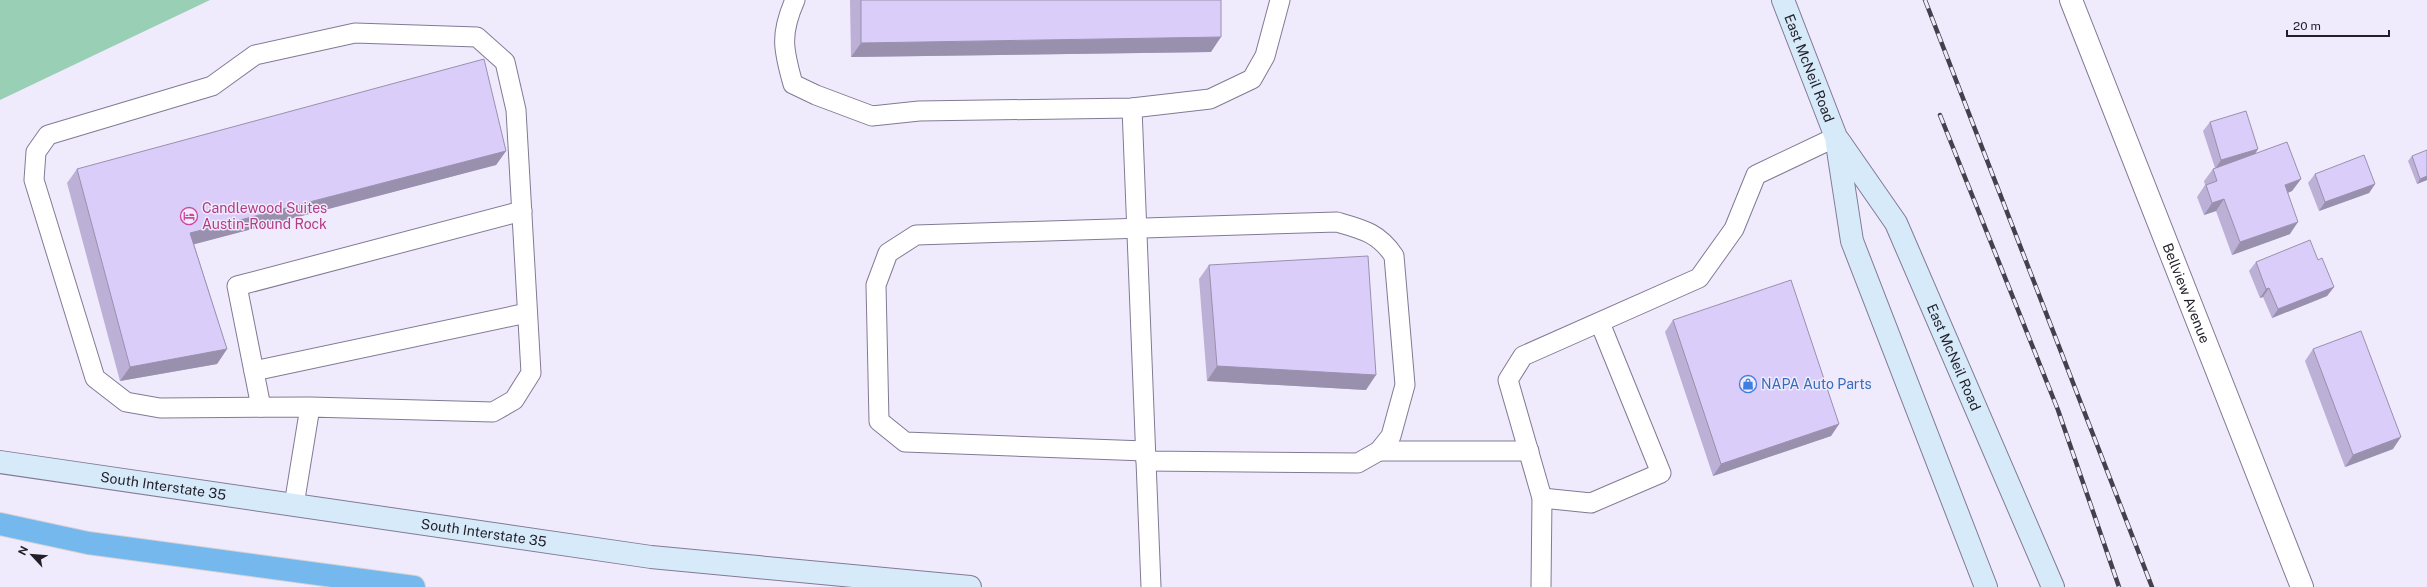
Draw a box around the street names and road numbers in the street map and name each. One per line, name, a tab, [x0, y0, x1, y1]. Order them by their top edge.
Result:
street label: East McNeil Road	[1781, 12, 1837, 124]
street label: Bellview Avenue	[2159, 241, 2213, 346]
street label: East McNeil Road	[1924, 301, 1984, 413]
street label: South Interstate 35	[99, 469, 227, 503]
street label: South Interstate 35	[420, 516, 548, 550]

